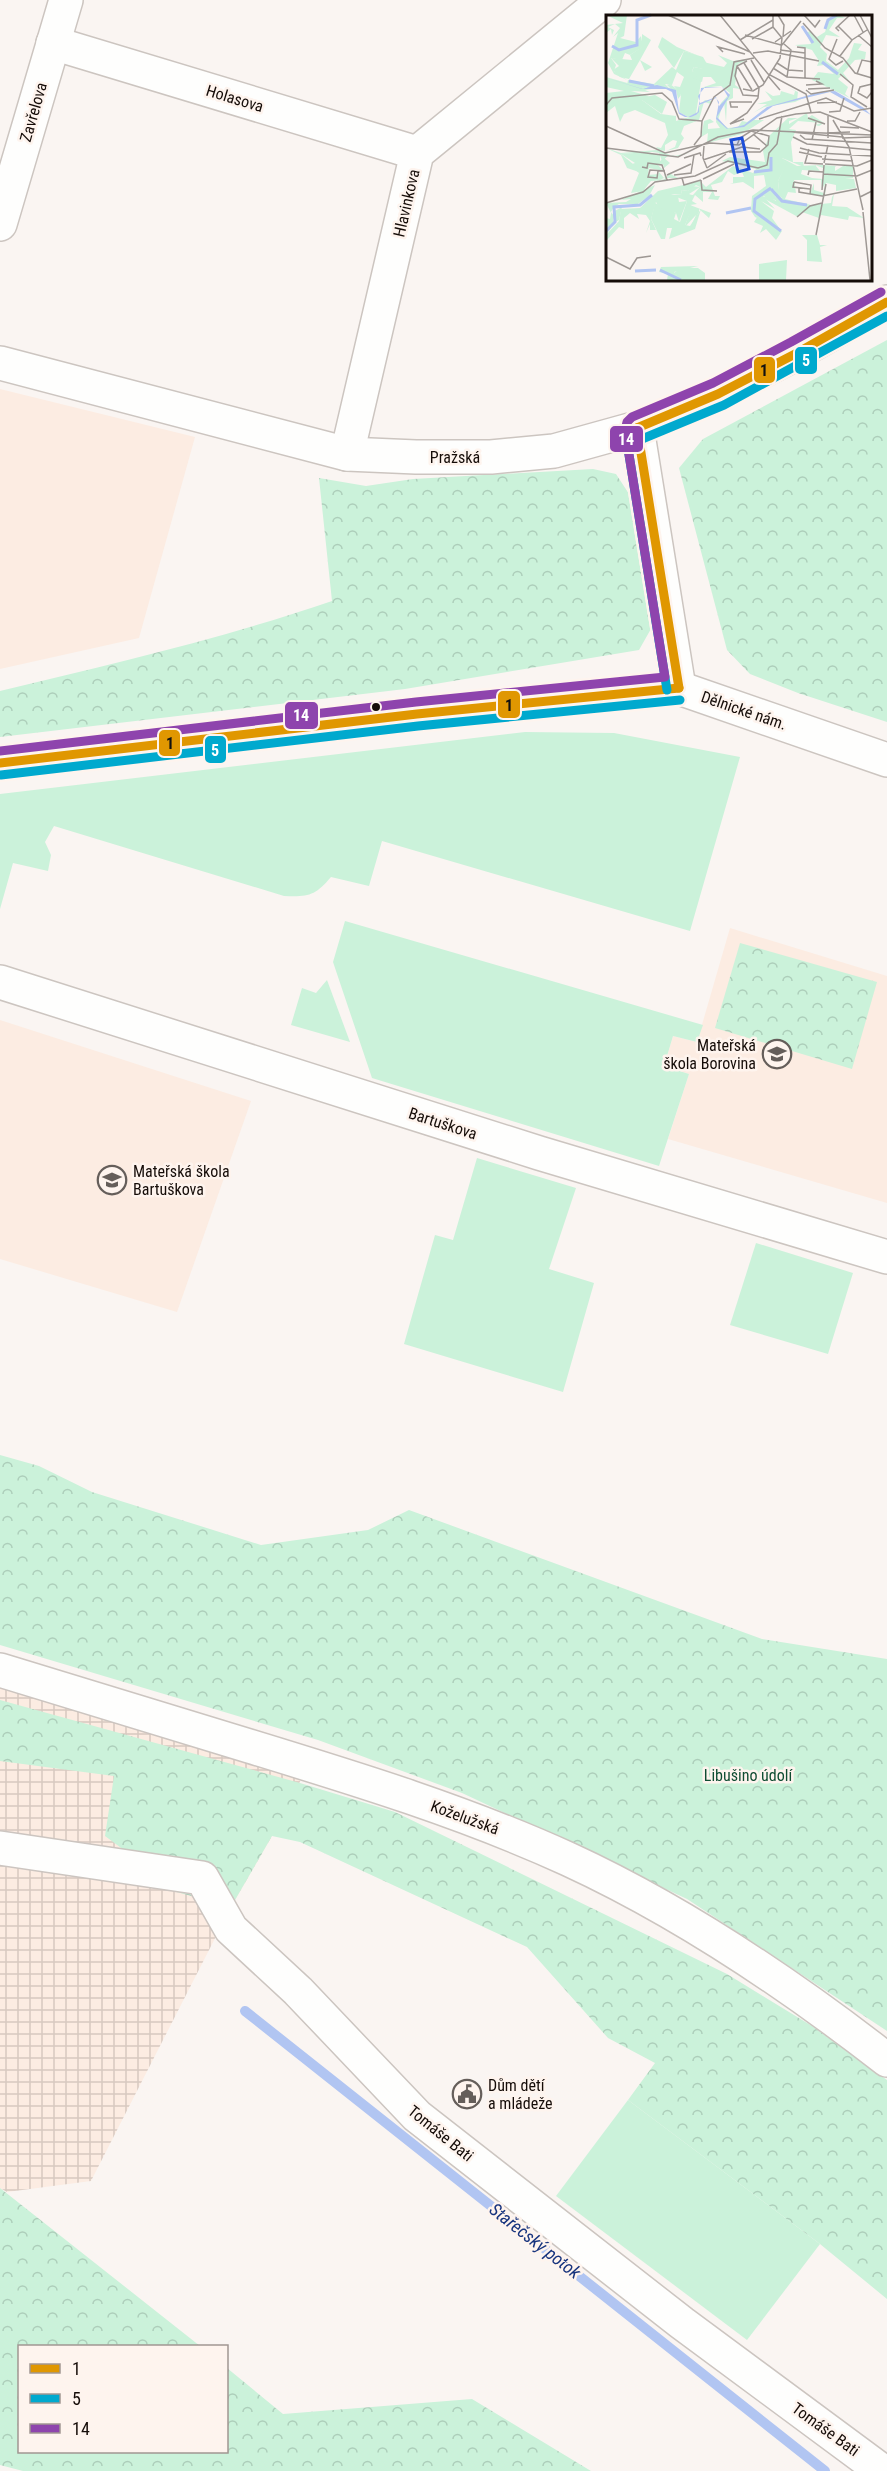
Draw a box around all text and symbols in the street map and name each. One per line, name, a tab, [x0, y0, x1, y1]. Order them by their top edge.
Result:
inset map	[606, 15, 872, 280]
street label: Zavřelova	[16, 80, 51, 144]
street label: Holasova	[204, 81, 266, 116]
street label: Hlavinkova	[389, 167, 423, 239]
line badge: 5	[794, 346, 818, 375]
text: 5	[802, 351, 810, 370]
line badge: 1	[753, 356, 776, 384]
text: 1	[760, 361, 768, 380]
line badge: 14	[609, 425, 644, 453]
text: 14	[618, 430, 634, 449]
street label: Pražská	[430, 448, 480, 467]
street label: Dělnické nám.	[699, 687, 789, 734]
line badge: 1	[497, 690, 521, 719]
text: 1	[505, 696, 513, 715]
line badge: 14	[284, 701, 319, 730]
unlabelled marker	[370, 701, 382, 713]
text: 14	[293, 706, 309, 725]
line badge: 1	[158, 729, 181, 757]
text: 1	[166, 734, 174, 753]
line badge: 5	[204, 735, 227, 764]
text: 5	[211, 741, 219, 760]
place label: Mateřská škola Borovina	[663, 1036, 756, 1073]
school or university icon: Mateřská škola Borovina	[761, 1038, 793, 1070]
street label: Bartuškova	[406, 1103, 480, 1143]
place label: Mateřská škola Bartuškova	[133, 1162, 230, 1199]
school or university icon: Mateřská škola Bartuškova	[96, 1164, 128, 1196]
park label: Libušino údolí	[704, 1766, 793, 1785]
street label: Koželužská	[428, 1796, 502, 1839]
place label: Dům dětí a mládeže	[488, 2076, 553, 2113]
public building icon: Dům dětí a mládeže	[451, 2078, 483, 2110]
street label: Tomáše Bati	[404, 2101, 477, 2165]
water label: Stařečský potok	[485, 2198, 586, 2283]
legend	[18, 2345, 228, 2453]
text: 1	[72, 2358, 81, 2379]
text: 5	[72, 2388, 81, 2409]
street label: Tomáše Bati	[788, 2399, 863, 2460]
text: 14	[72, 2418, 90, 2439]

